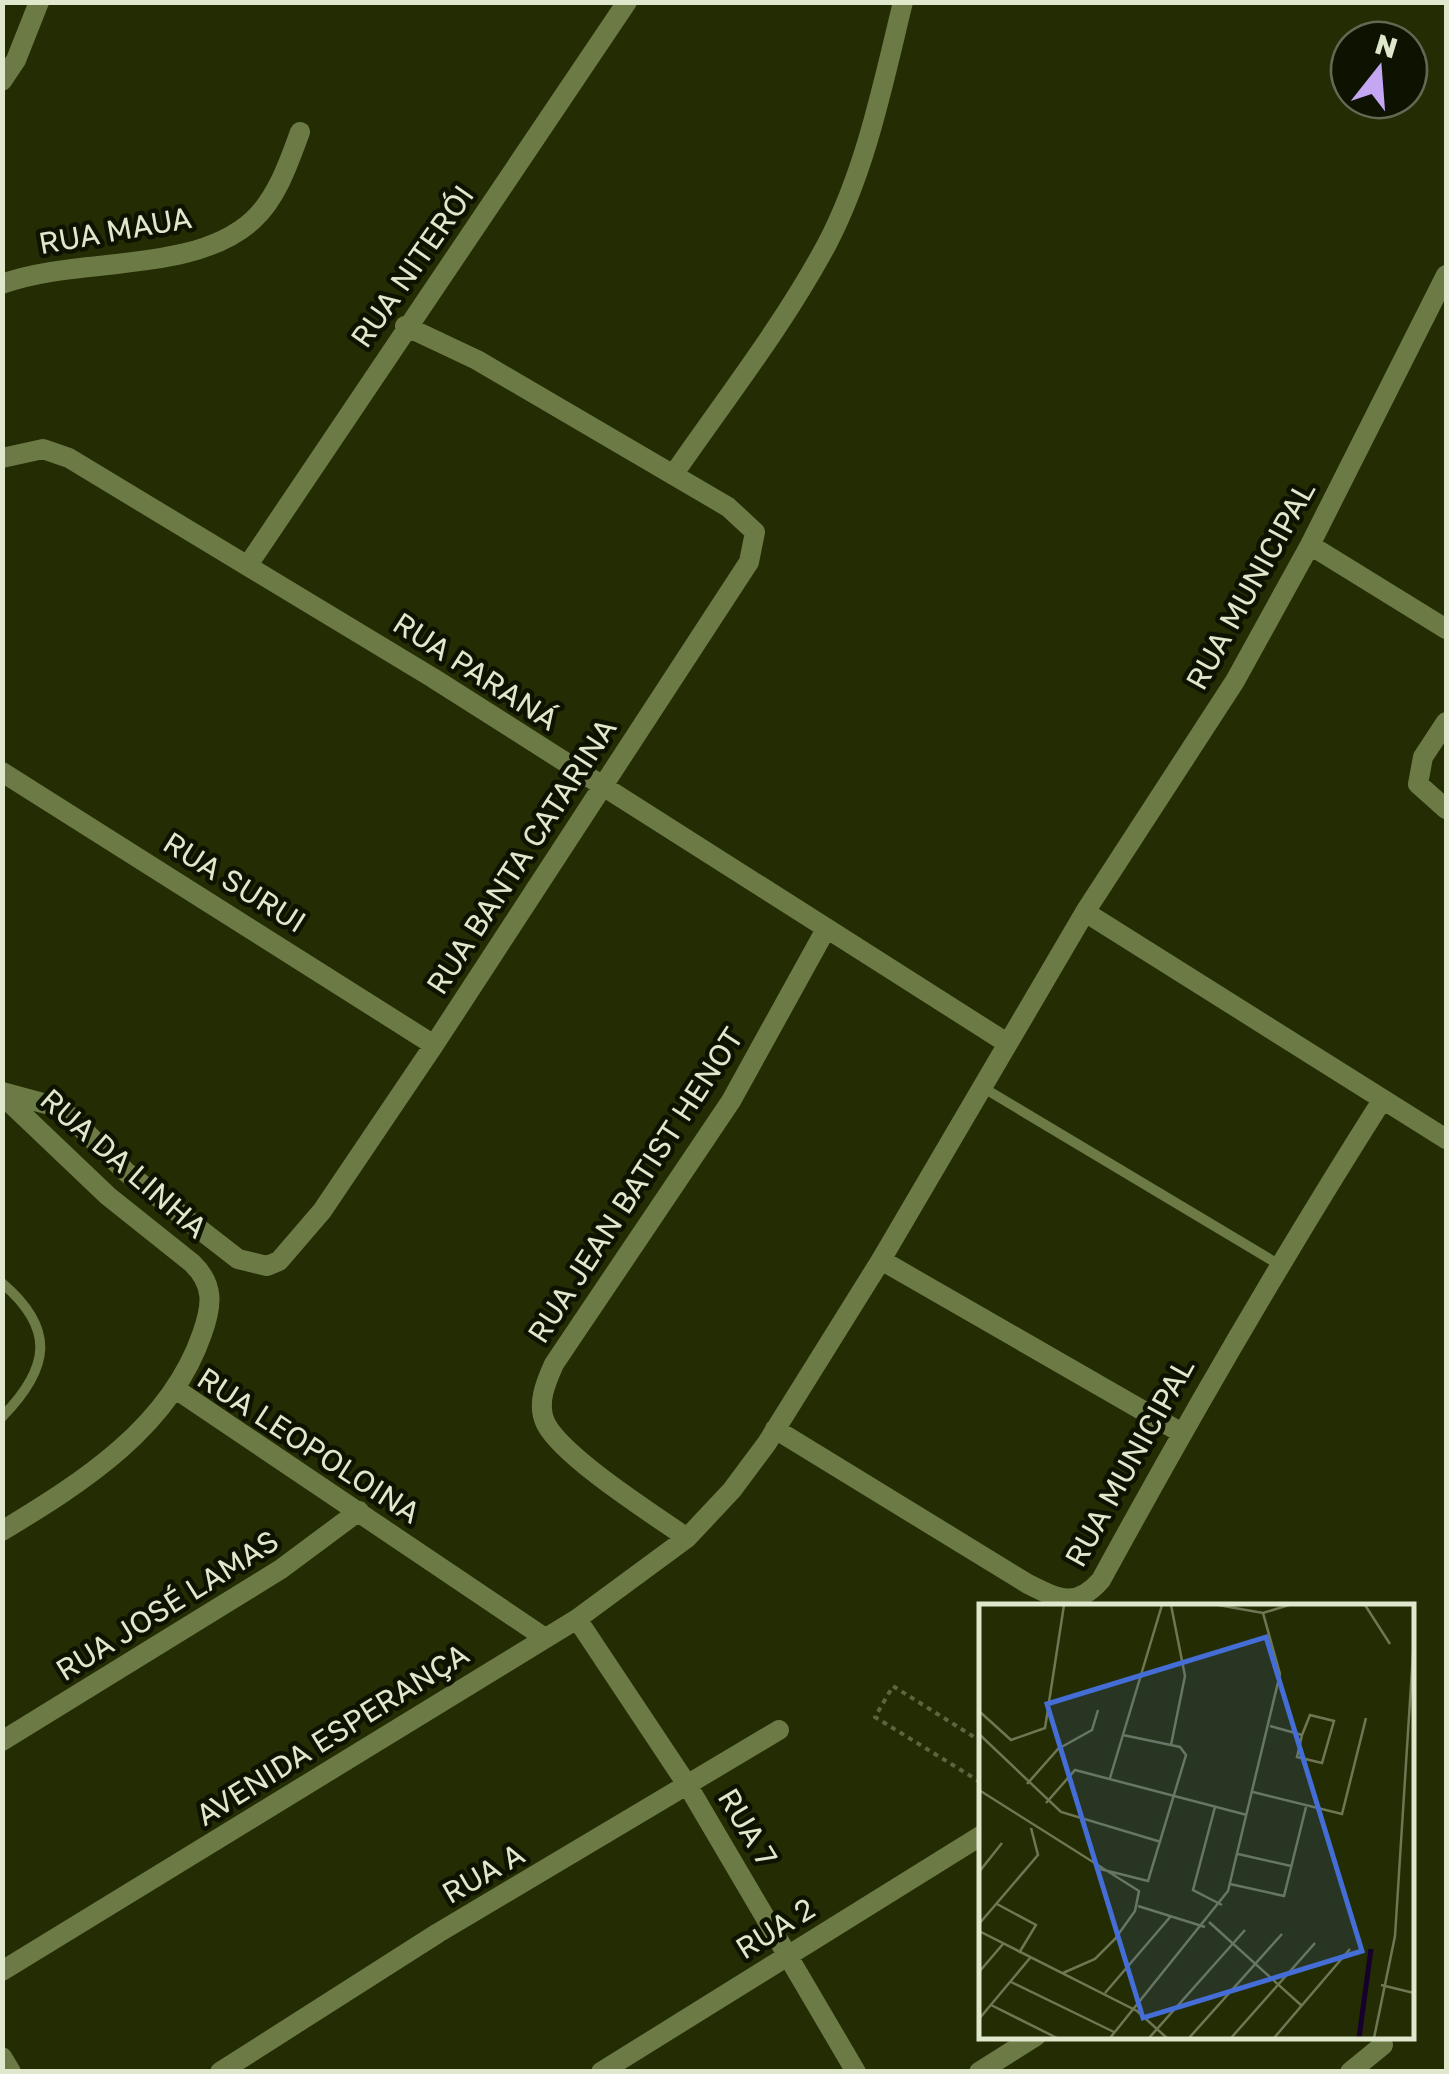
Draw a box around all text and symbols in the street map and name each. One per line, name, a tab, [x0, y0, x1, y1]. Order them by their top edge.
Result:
north arrow	[1329, 20, 1429, 120]
text: N	[1371, 27, 1401, 65]
street label: RUA NITERÓI	[343, 178, 481, 354]
street label: RUA MAUA	[36, 199, 194, 261]
street label: RUA MUNICIPAL	[1178, 474, 1322, 696]
street label: RUA PARANÁ	[387, 604, 565, 738]
street label: RUA BANTA CATARINA	[418, 711, 624, 1001]
street label: RUA SURUI	[157, 824, 313, 940]
street label: RUA JEAN BATIST HENOT	[520, 1021, 750, 1349]
street label: RUA DA LINHA	[33, 1081, 215, 1245]
street label: RUA MUNICIPAL	[1057, 1351, 1201, 1573]
street label: RUA LEOPOLOINA	[191, 1360, 427, 1530]
street label: RUA JOSÉ LAMAS	[49, 1522, 285, 1688]
inset map	[979, 1604, 1414, 2039]
street label: AVENIDA ESPERANÇA	[189, 1635, 475, 1833]
street label: RUA 7	[711, 1781, 785, 1873]
street label: RUA A	[436, 1835, 530, 1911]
street label: RUA 2	[729, 1890, 821, 1966]

